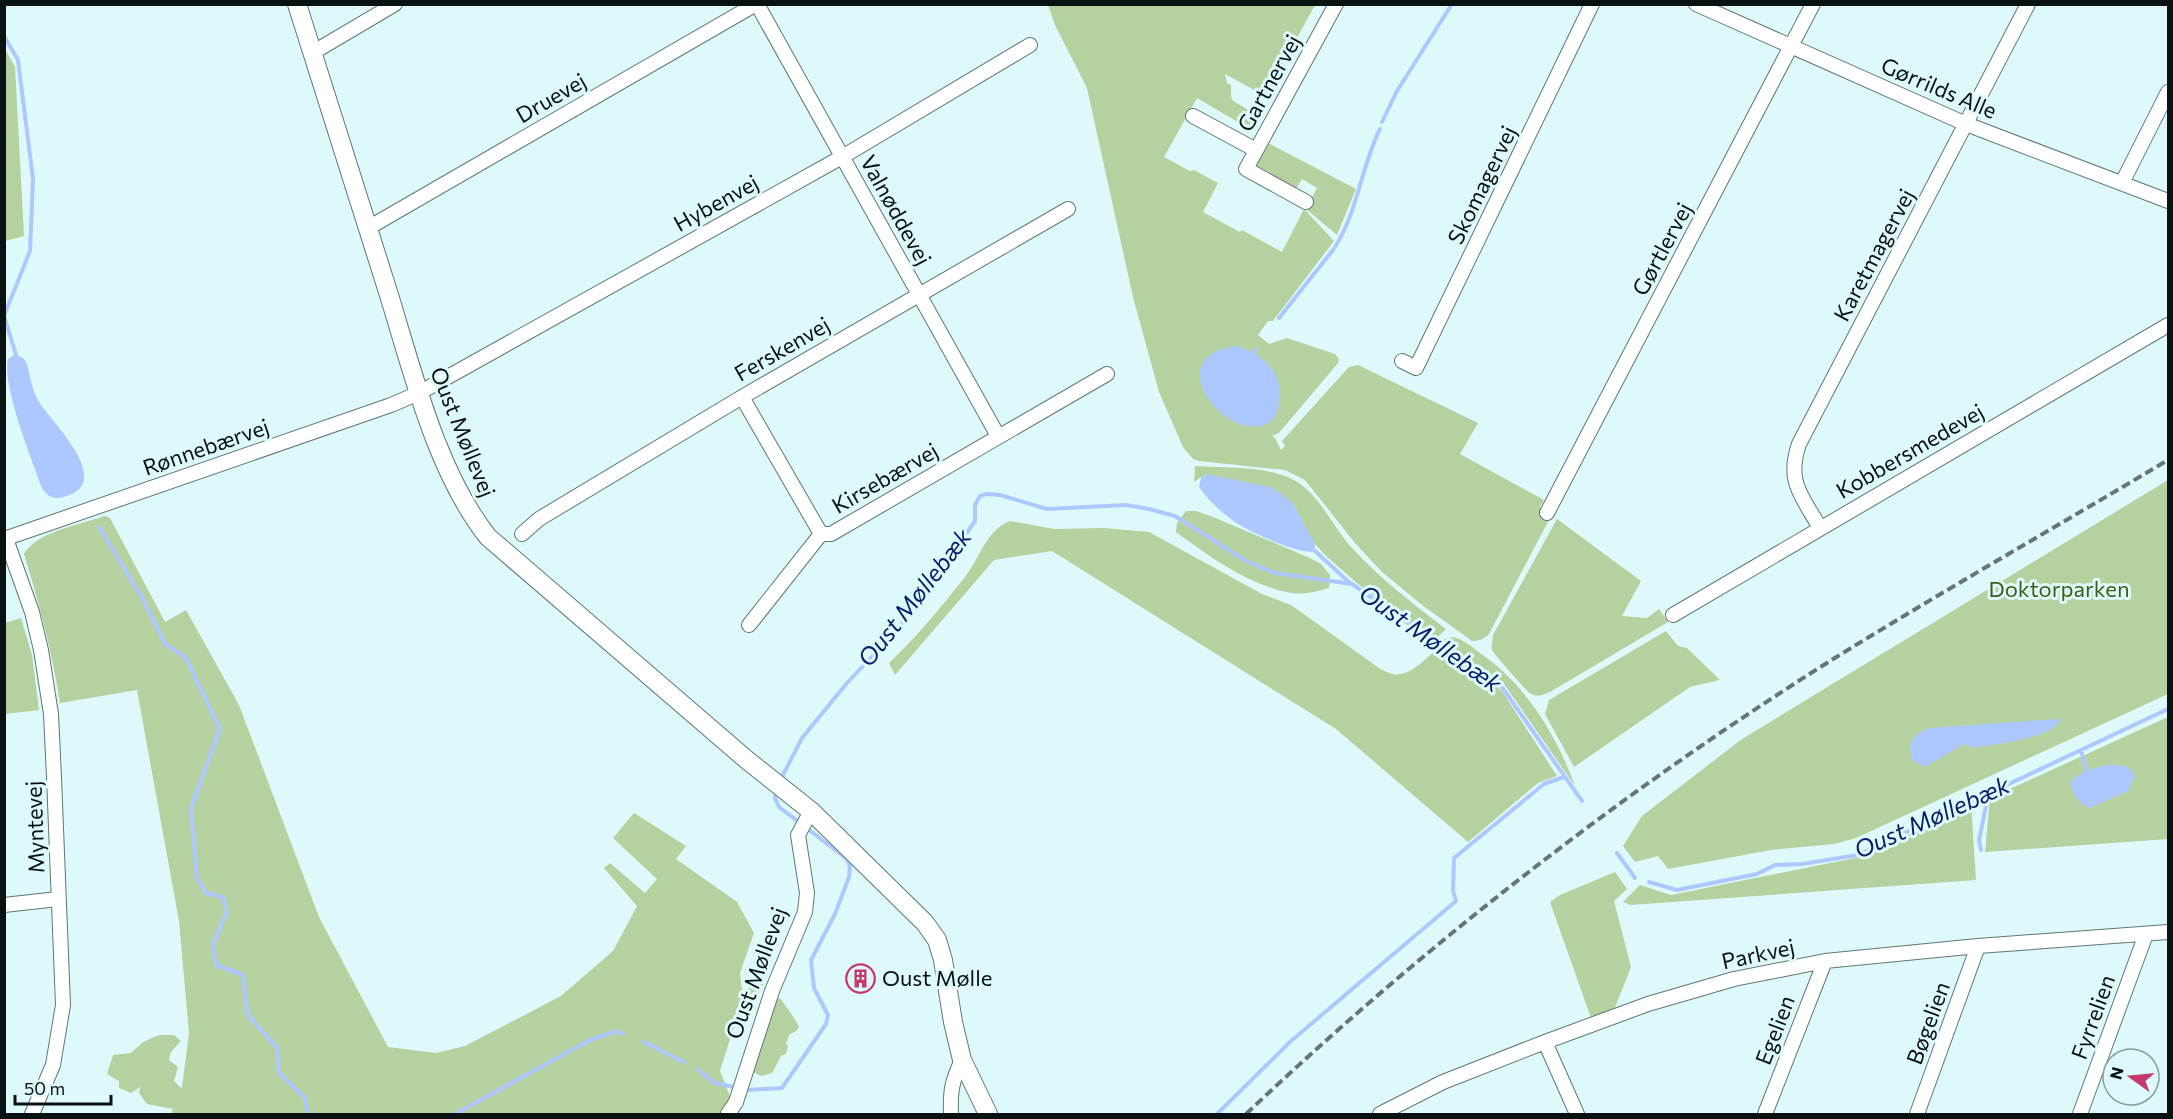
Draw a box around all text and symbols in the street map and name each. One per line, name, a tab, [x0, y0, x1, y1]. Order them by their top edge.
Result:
street label: Gartnervej	[1231, 30, 1306, 136]
street label: Gørrilds Alle	[1877, 51, 2001, 124]
street label: Druevej	[511, 67, 591, 128]
street label: Skomagervej	[1441, 121, 1522, 248]
street label: Valnøddevej	[855, 150, 938, 269]
street label: Hybenvej	[669, 168, 763, 237]
street label: Karetmagervej	[1827, 184, 1920, 326]
street label: Gørtlervej	[1626, 198, 1697, 300]
street label: Ferskenvej	[729, 310, 834, 387]
street label: Oust Møllevej	[425, 363, 502, 501]
street label: Kobbersmedevej	[1831, 397, 1988, 504]
street label: Rønnebærvej	[139, 412, 273, 481]
street label: Kirsebærvej	[827, 436, 943, 519]
water label: Oust Møllebæk	[851, 522, 977, 672]
park label: Doktorparken	[1988, 575, 2130, 602]
water label: Oust Møllebæk	[1354, 578, 1508, 698]
water label: Oust Møllebæk	[1849, 769, 2015, 864]
street label: Myntevej	[19, 780, 50, 874]
street label: Oust Møllevej	[719, 903, 792, 1042]
street label: Parkvej	[1719, 933, 1797, 974]
building icon: Oust Mølle	[845, 962, 877, 994]
place label: Oust Mølle	[882, 964, 992, 991]
street label: Fyrrelien	[2065, 971, 2120, 1063]
street label: Bøgelien	[1900, 978, 1955, 1068]
street label: Egelien	[1749, 991, 1800, 1068]
north arrow	[2101, 1047, 2161, 1107]
text: N	[2105, 1065, 2127, 1081]
scale bar	[15, 1068, 111, 1106]
text: 50 m	[24, 1077, 65, 1099]

